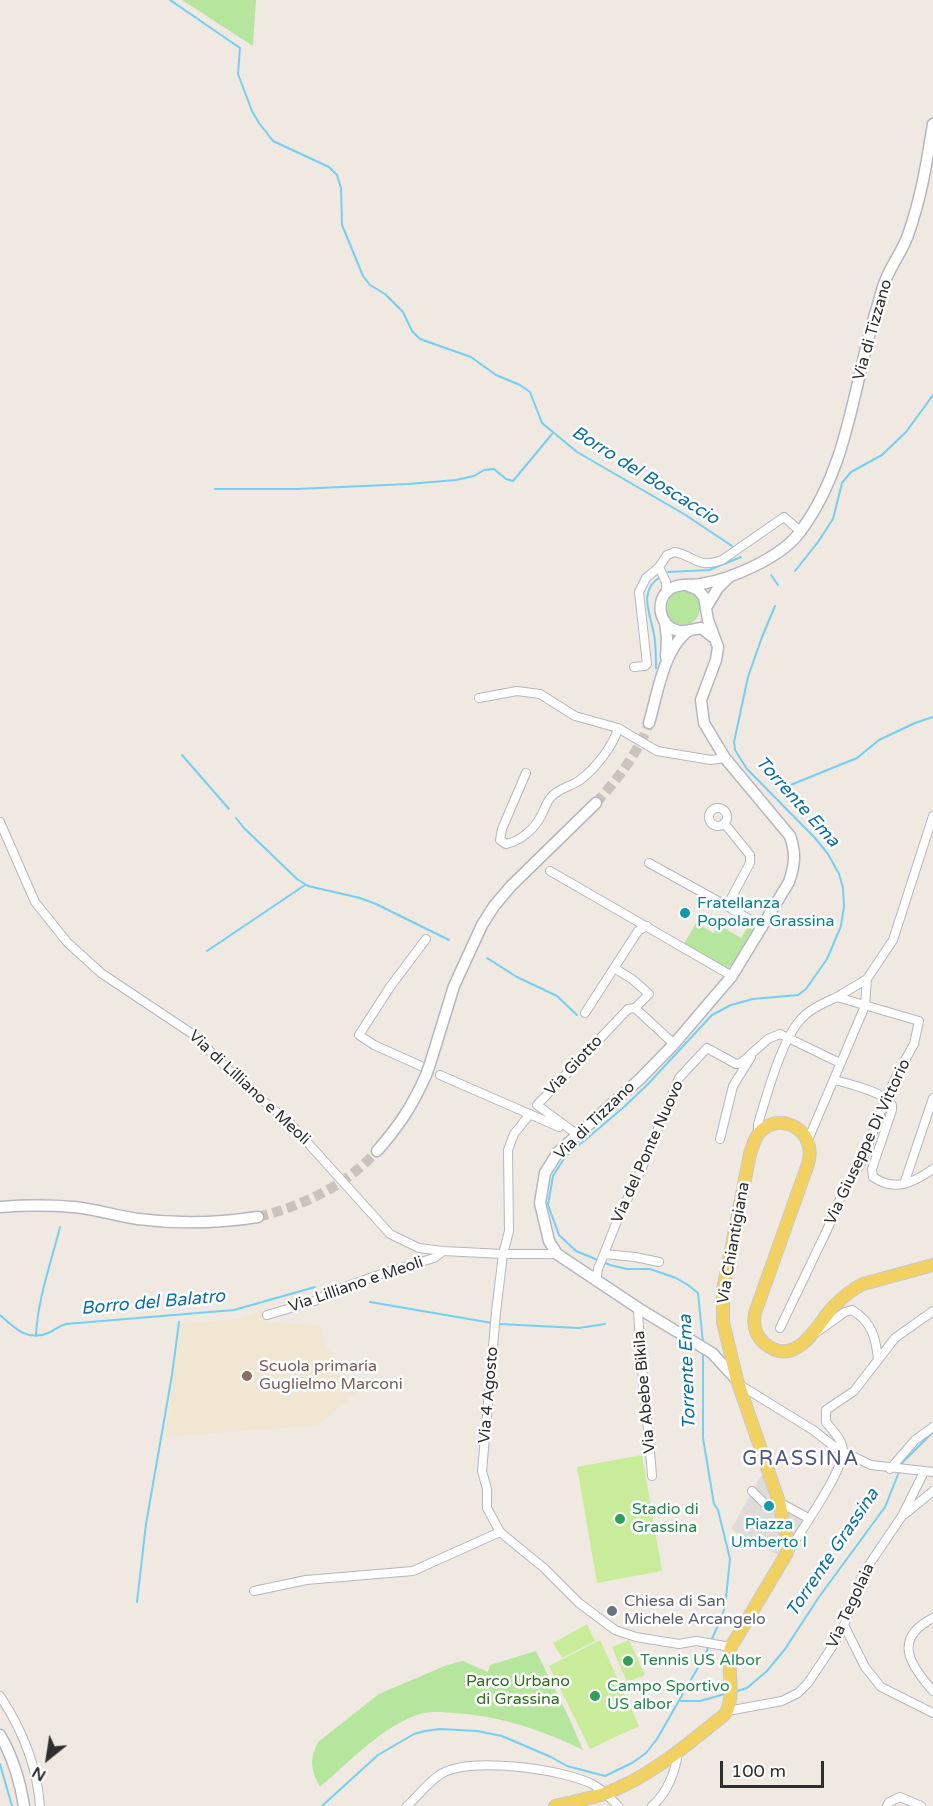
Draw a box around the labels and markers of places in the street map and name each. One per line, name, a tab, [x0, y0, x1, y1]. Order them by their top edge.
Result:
place label: Fratellanza Popolare Grassina	[697, 894, 834, 932]
marker: Fratellanza Popolare Grassina	[678, 906, 692, 920]
place label: Scuola primaria Guglielmo Marconi	[259, 1357, 403, 1395]
marker: Scuola primaria Guglielmo Marconi	[240, 1369, 254, 1383]
marker: Piazza Umberto I	[762, 1499, 776, 1513]
place label: Stadio di Grassina	[632, 1500, 699, 1538]
marker: Stadio di Grassina	[613, 1512, 627, 1526]
place label: Piazza Umberto I	[731, 1515, 807, 1553]
place label: Chiesa di San Michele Arcangelo	[624, 1592, 766, 1630]
marker: Chiesa di San Michele Arcangelo	[605, 1604, 619, 1618]
place label: Tennis US Albor	[640, 1651, 761, 1671]
marker: Tennis US Albor	[621, 1654, 635, 1668]
place label: Campo Sportivo US albor	[607, 1677, 730, 1715]
marker: Campo Sportivo US albor	[588, 1689, 602, 1703]

